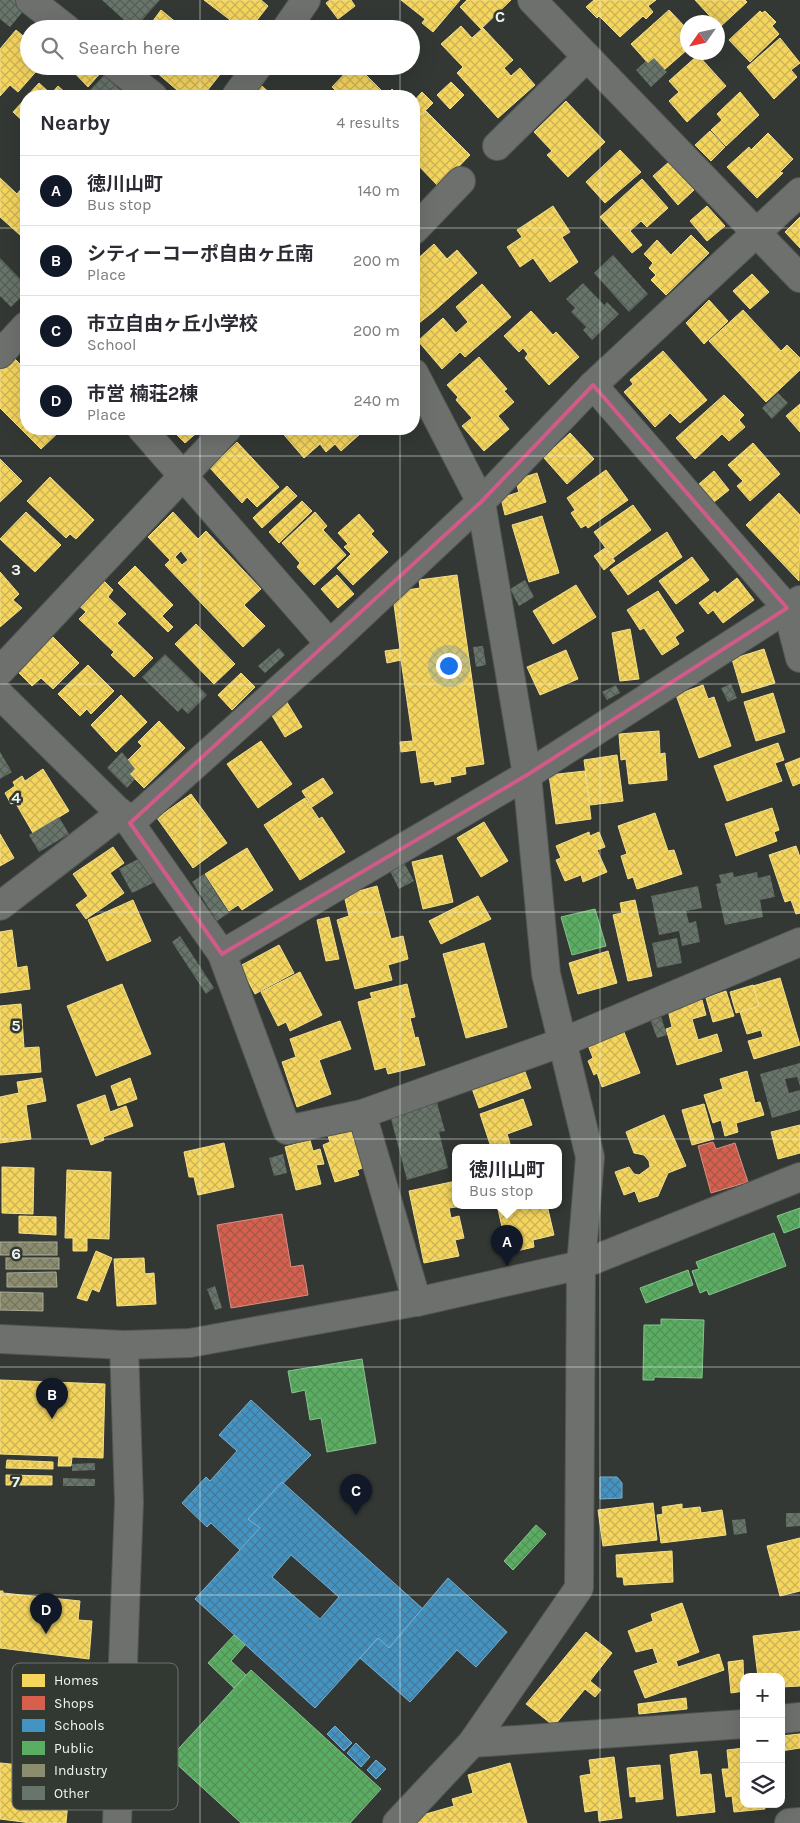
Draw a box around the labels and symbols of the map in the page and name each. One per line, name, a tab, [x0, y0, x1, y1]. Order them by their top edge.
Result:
text: C	[495, 7, 505, 26]
north arrow	[680, 15, 725, 60]
text: 3	[11, 560, 21, 579]
your location	[436, 653, 462, 679]
text: 4	[11, 788, 21, 807]
text: 5	[11, 1016, 21, 1035]
pin: A	[491, 1225, 523, 1266]
text: 6	[11, 1244, 21, 1263]
pin: B	[36, 1378, 68, 1419]
text: 7	[12, 1472, 20, 1491]
pin: C	[340, 1474, 372, 1515]
pin: D	[30, 1593, 62, 1634]
legend	[12, 1663, 178, 1810]
text: Homes	[54, 1672, 99, 1689]
text: Shops	[54, 1695, 94, 1712]
text: Schools	[54, 1717, 105, 1734]
text: Public	[54, 1740, 94, 1757]
text: Industry	[54, 1762, 108, 1779]
text: Other	[54, 1785, 90, 1802]

